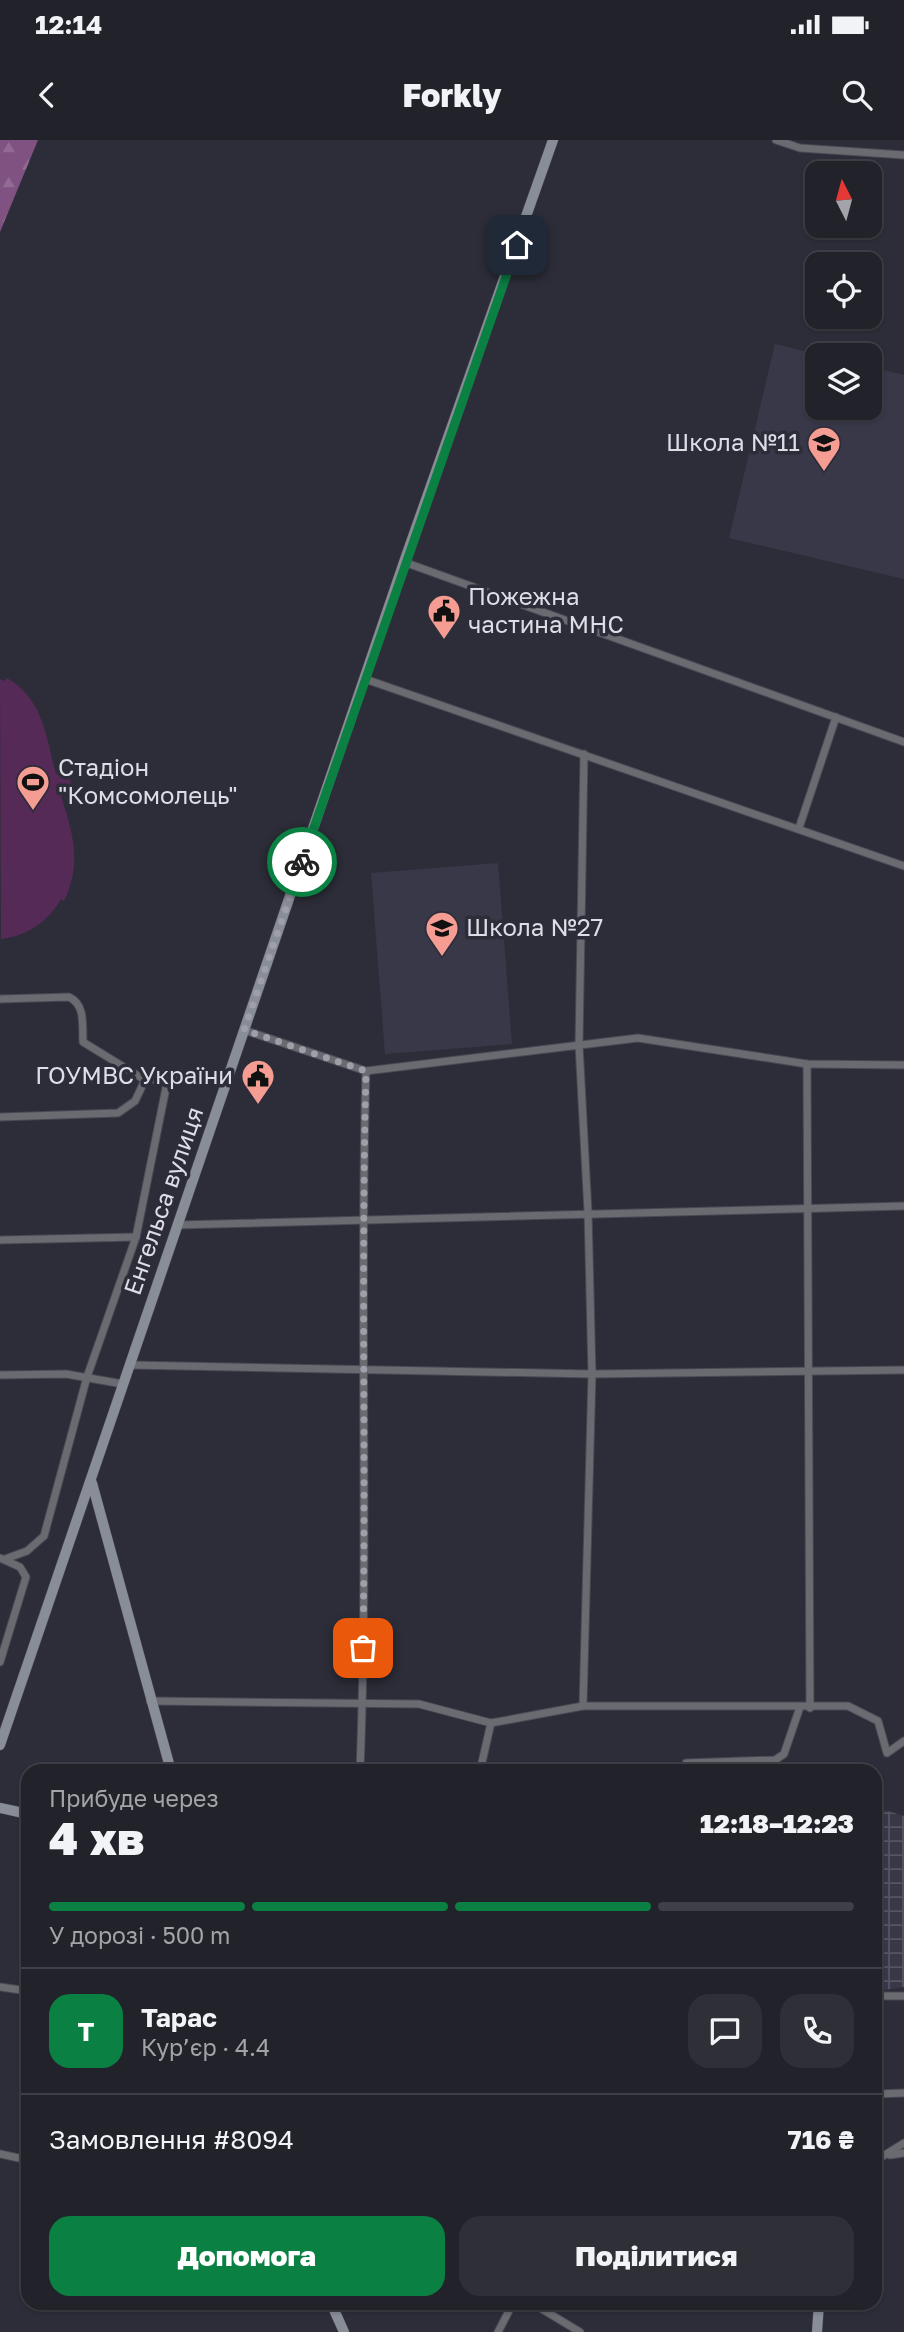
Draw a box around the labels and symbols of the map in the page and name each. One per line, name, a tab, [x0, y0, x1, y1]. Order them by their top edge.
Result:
north arrow	[805, 161, 882, 238]
pin	[487, 215, 547, 275]
school or university icon: Школа №11	[805, 424, 843, 473]
place label: Школа №11	[666, 427, 800, 456]
place label: Пожежна частина МНС	[468, 581, 624, 638]
public building icon: Пожежна частина МНС	[425, 592, 463, 641]
place label: Стадіон "Комсомолець"	[58, 752, 238, 809]
sports icon: Стадіон "Комсомолець"	[14, 763, 52, 812]
courier	[267, 827, 337, 897]
school or university icon: Школа №27	[423, 909, 461, 958]
place label: Школа №27	[466, 912, 603, 941]
public building icon: ГОУМВС України	[239, 1057, 277, 1106]
place label: ГОУМВС України	[35, 1060, 233, 1089]
street label: Енгельса вулиця	[117, 1103, 208, 1298]
pin	[333, 1618, 393, 1678]

